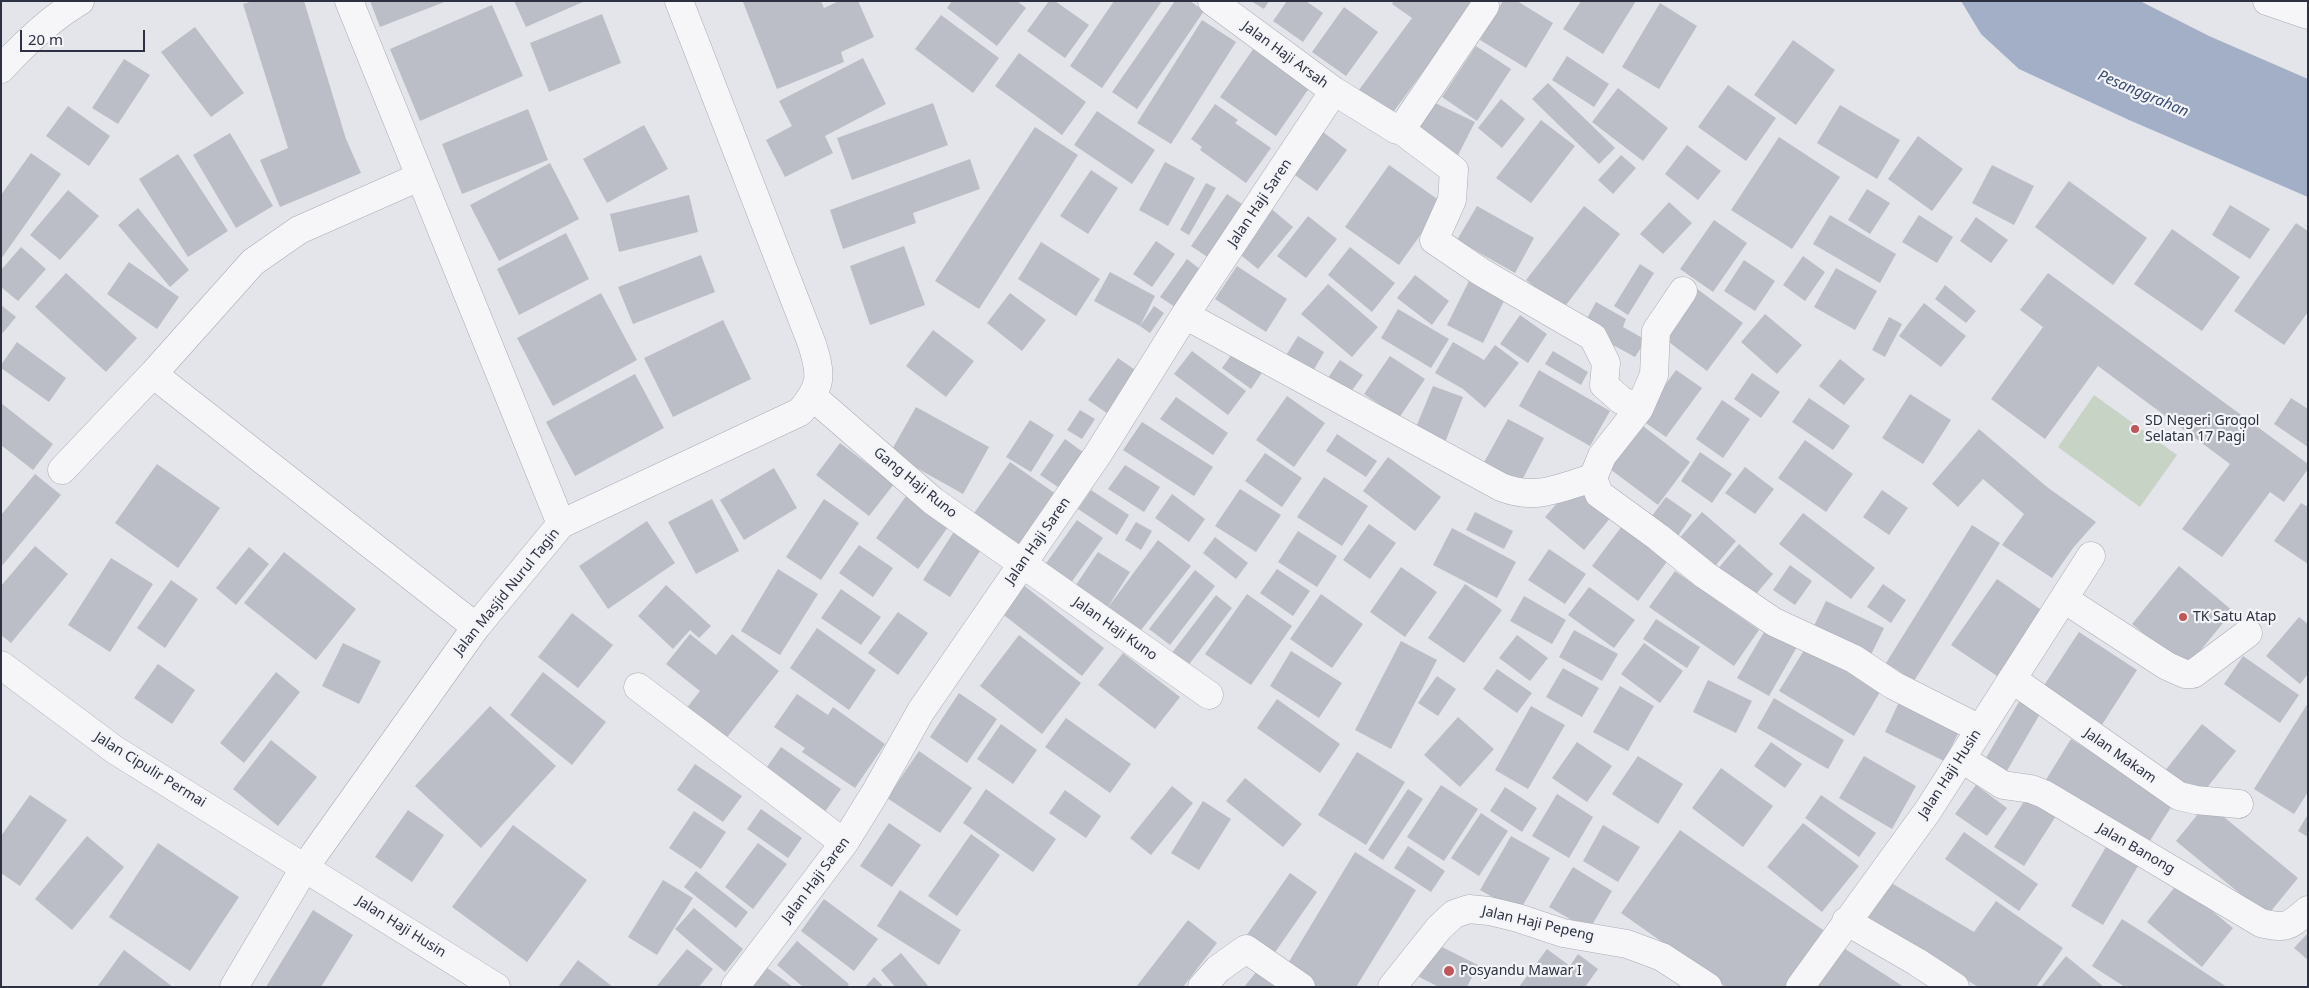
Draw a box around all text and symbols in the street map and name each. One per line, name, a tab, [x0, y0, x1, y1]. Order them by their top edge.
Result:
street label: Jalan Haji Arsah	[1239, 18, 1331, 92]
scale bar	[22, 20, 148, 52]
text: 20 m	[28, 29, 63, 49]
water label: Pesanggrahan	[2095, 67, 2191, 121]
street label: Jalan Haji Saren	[1224, 156, 1296, 250]
place label: SD Negeri Grogol Selatan 17 Pagi	[2145, 413, 2259, 446]
marker: SD Negeri Grogol Selatan 17 Pagi	[2129, 423, 2141, 435]
street label: Gang Haji Runo	[870, 444, 960, 522]
street label: Jalan Haji Saren	[1002, 494, 1074, 588]
street label: Jalan Masjid Nurul Tagin	[451, 525, 563, 659]
street label: Jalan Haji Kuno	[1070, 594, 1160, 664]
place label: TK Satu Atap	[2193, 609, 2276, 625]
marker: TK Satu Atap	[2177, 611, 2189, 623]
street label: Jalan Makam	[2081, 725, 2159, 787]
street label: Jalan Haji Husin	[1915, 726, 1985, 822]
street label: Jalan Cipulir Permai	[91, 729, 209, 811]
street label: Jalan Banong	[2094, 820, 2178, 878]
street label: Jalan Haji Saren	[779, 834, 853, 926]
street label: Jalan Haji Husin	[353, 893, 449, 961]
street label: Jalan Haji Pepeng	[1480, 903, 1596, 945]
place label: Posyandu Mawar I	[1460, 963, 1582, 979]
marker: Posyandu Mawar I	[1442, 964, 1456, 978]

